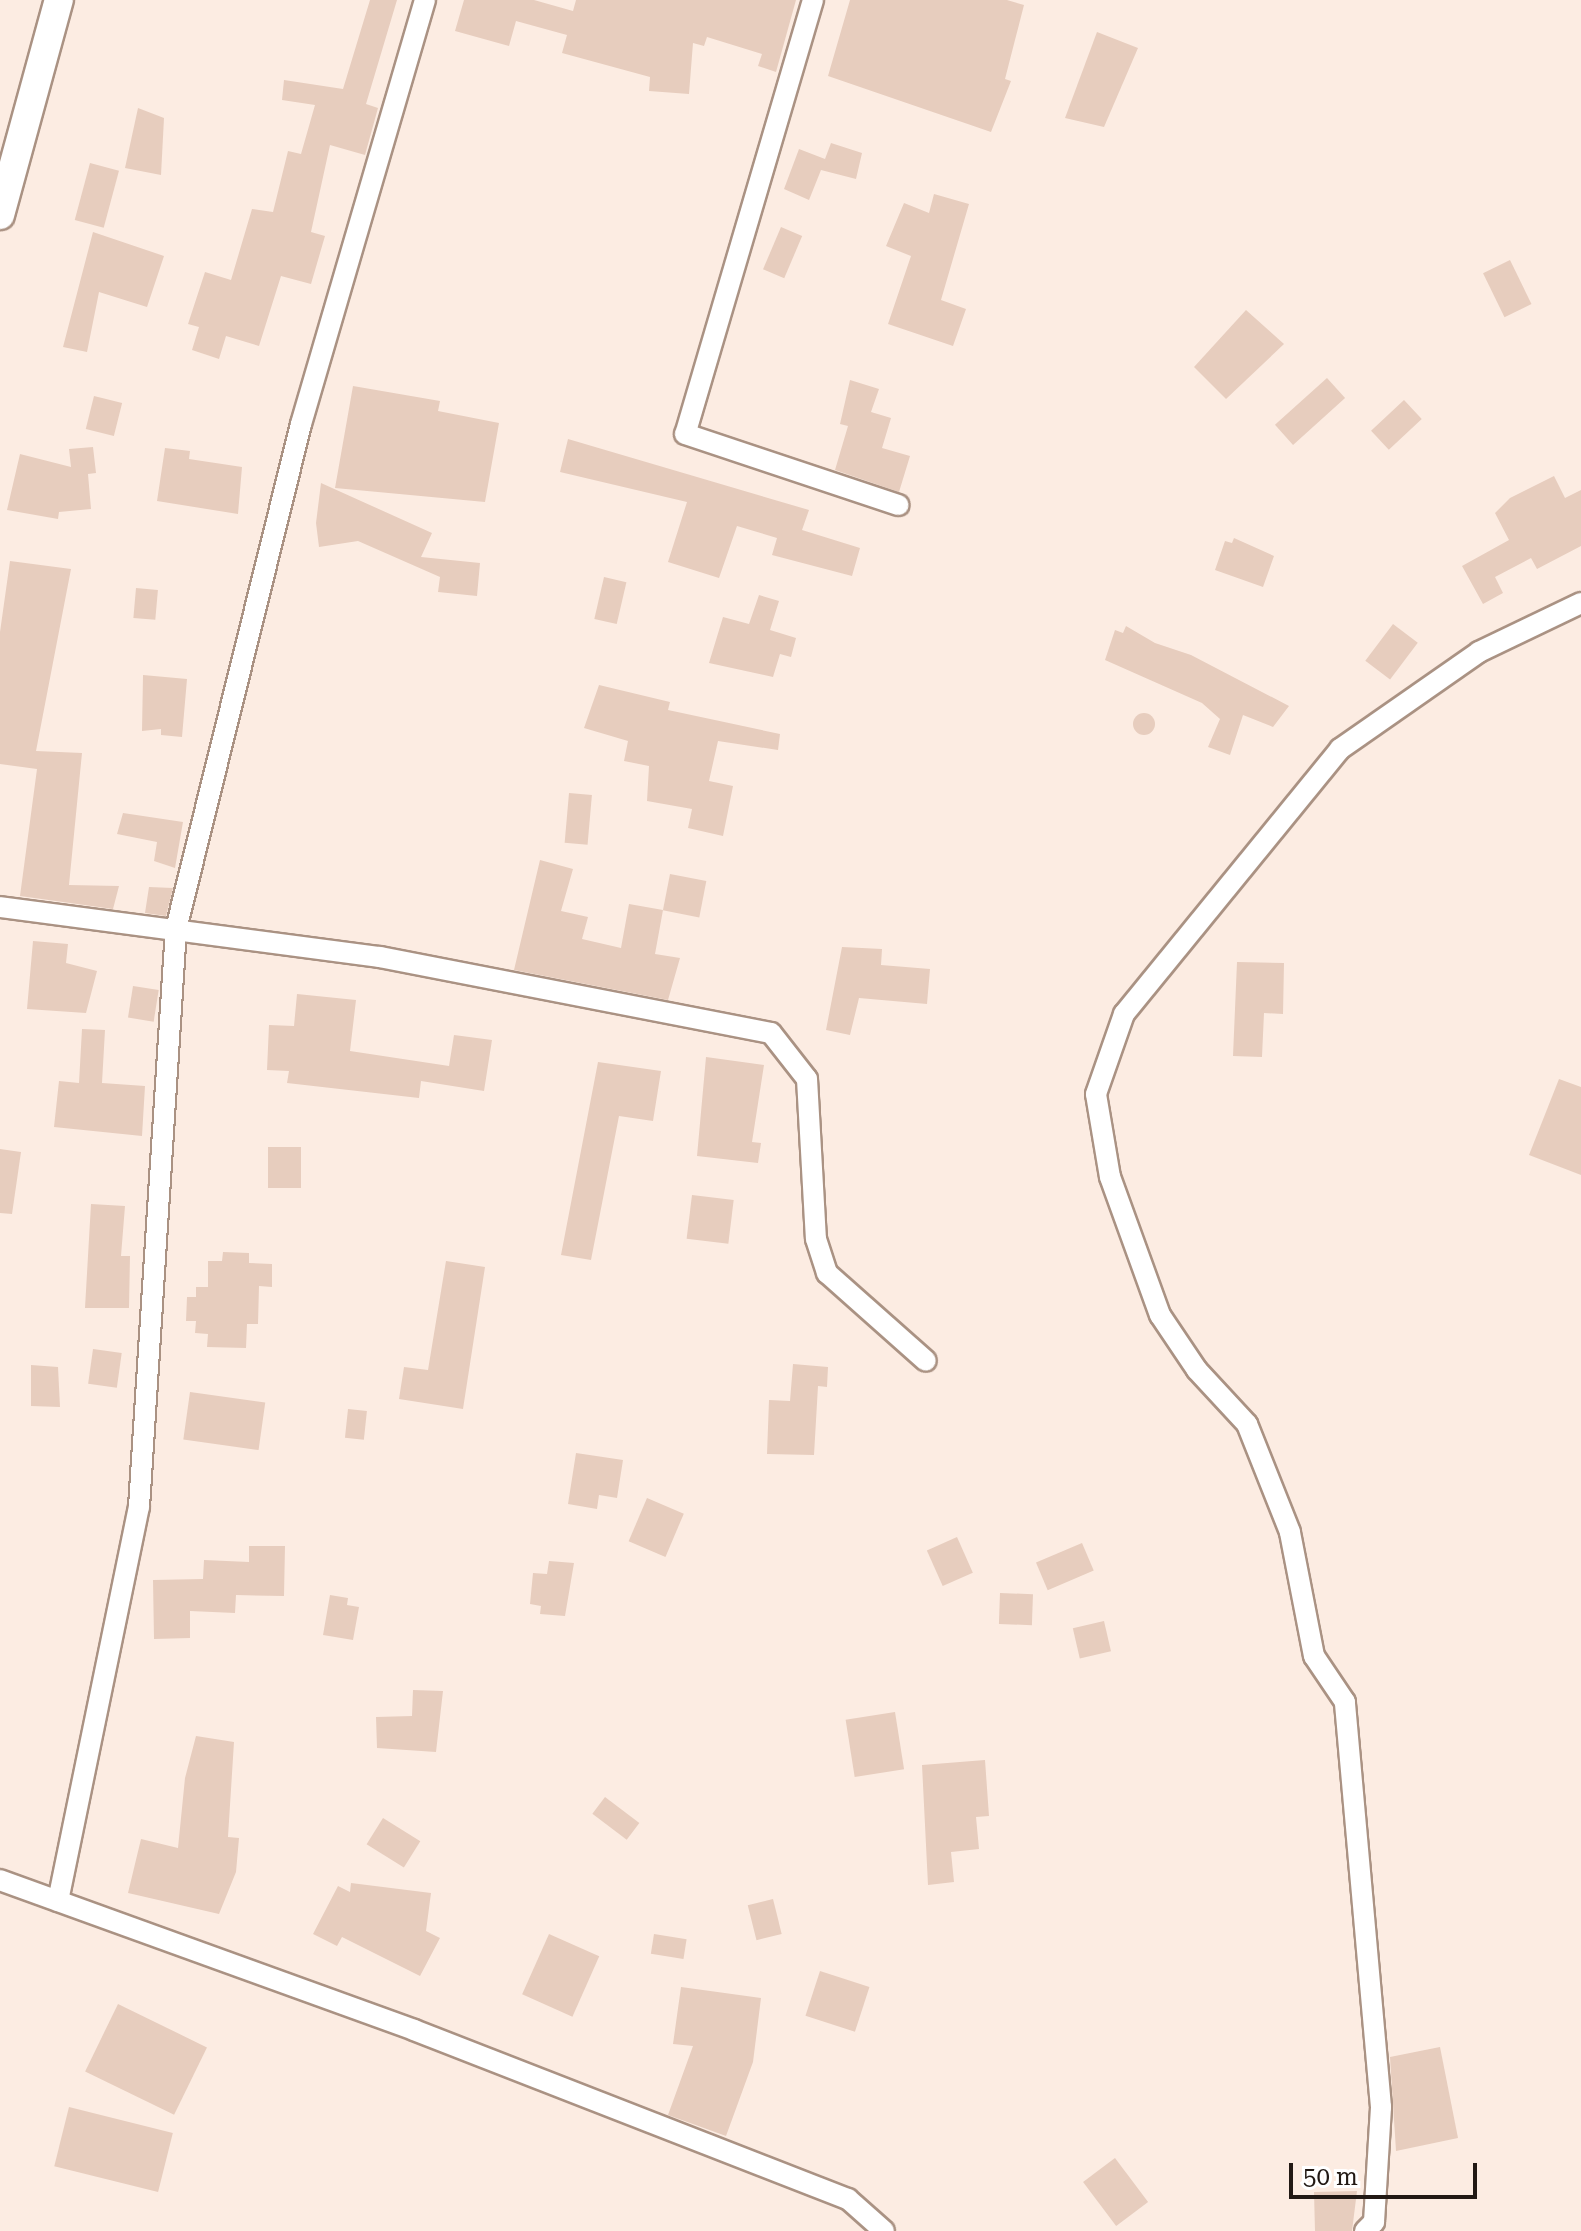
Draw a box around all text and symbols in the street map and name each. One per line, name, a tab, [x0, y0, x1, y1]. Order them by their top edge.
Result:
scale bar	[1293, 2147, 1481, 2197]
text: 50 m	[1303, 2163, 1358, 2191]

